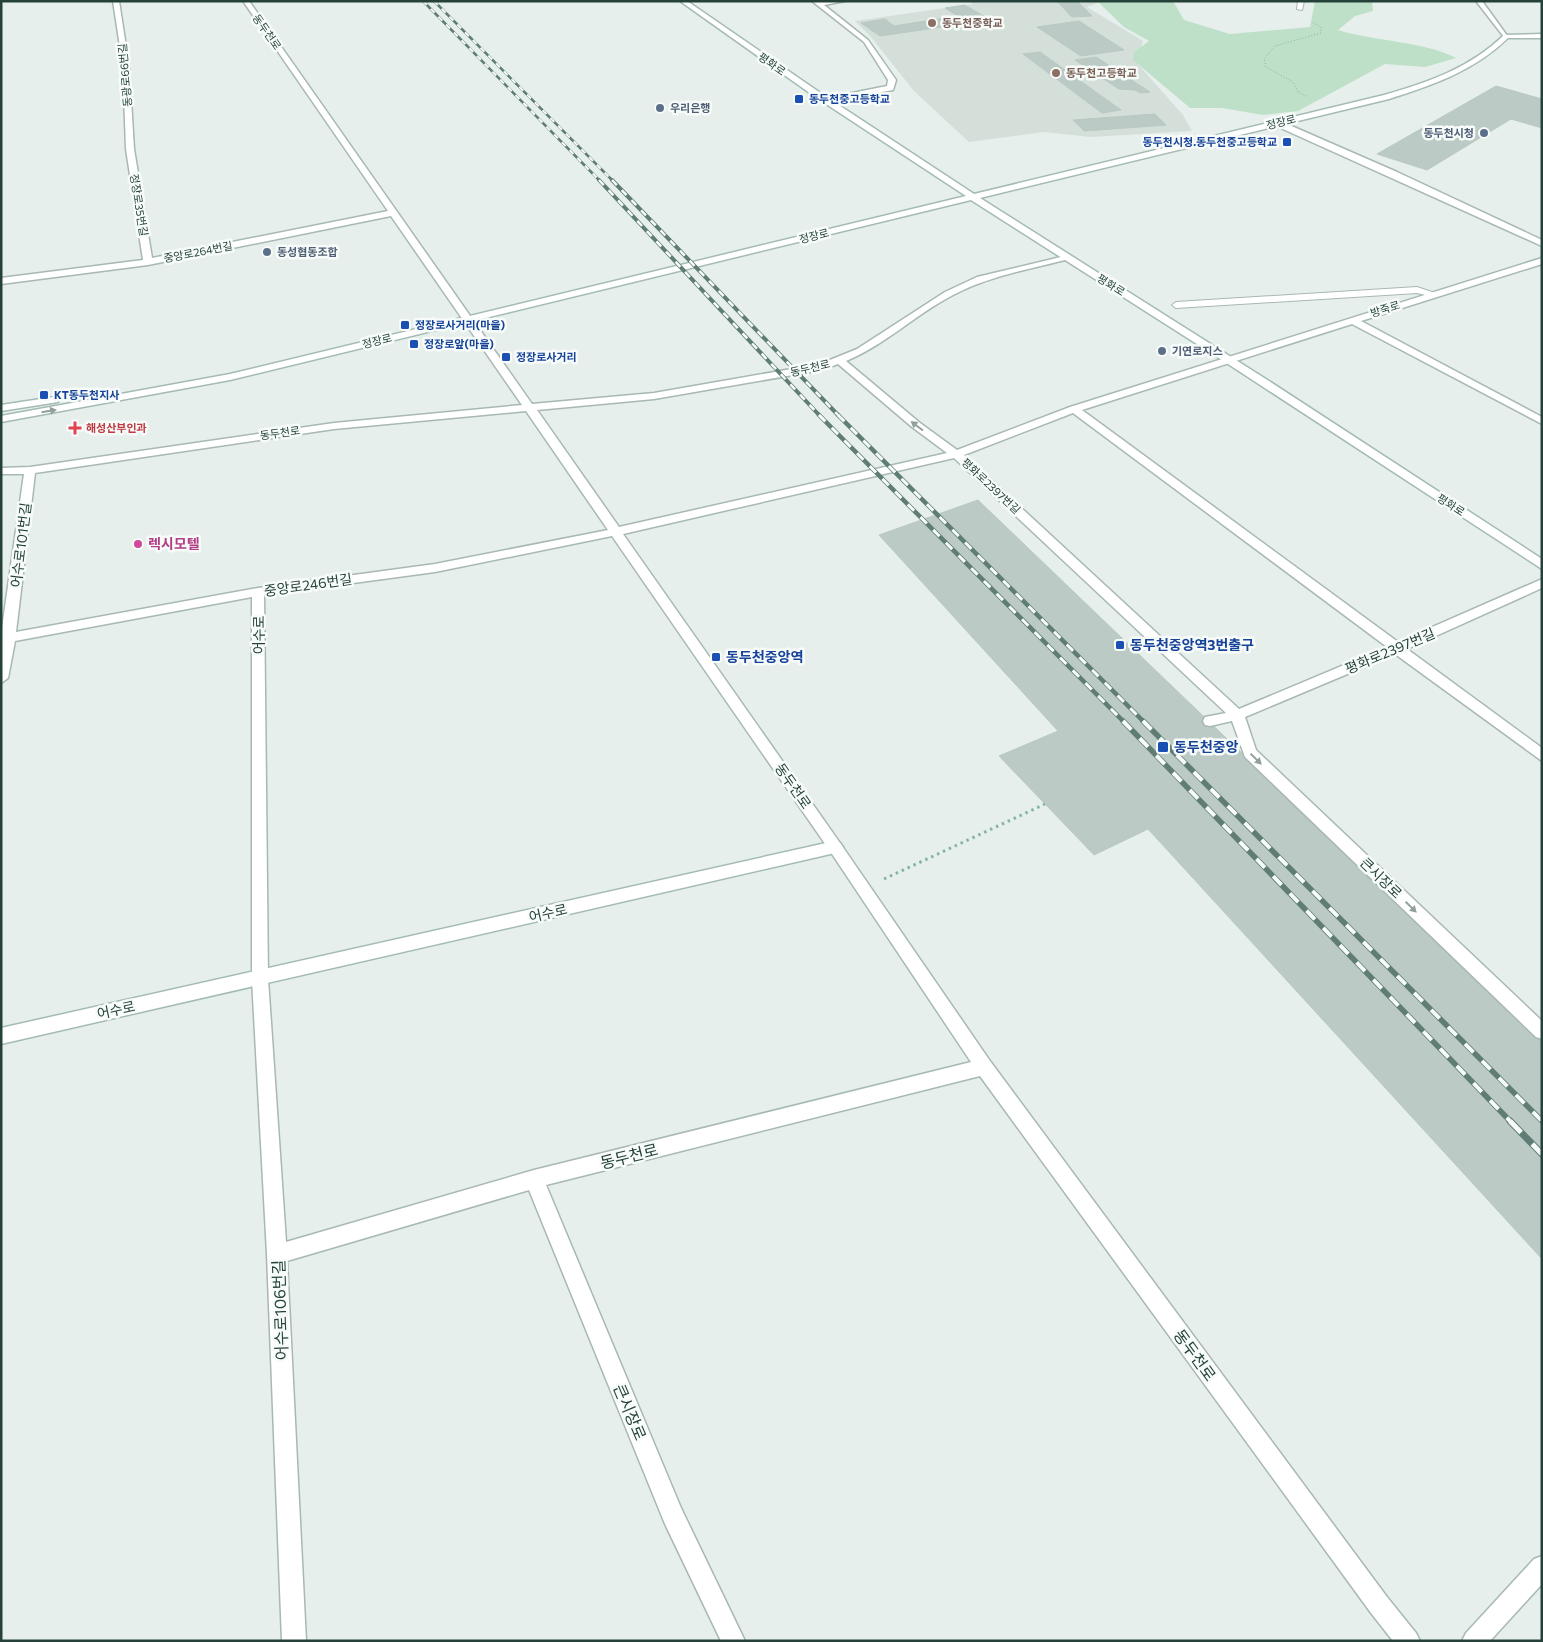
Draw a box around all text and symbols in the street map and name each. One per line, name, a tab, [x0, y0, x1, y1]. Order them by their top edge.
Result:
street label: 동두천로	[250, 11, 284, 52]
place label: 동두천중학교	[942, 16, 1003, 29]
marker: 동두천중학교	[926, 17, 938, 29]
street label: 동광로66번길	[115, 43, 134, 107]
street label: 평화로	[756, 50, 788, 78]
place label: 동두천고등학교	[1066, 66, 1137, 79]
marker: 동두천고등학교	[1050, 67, 1062, 79]
place label: 동두천중고등학교	[809, 92, 890, 105]
marker: 동두천중고등학교	[793, 93, 805, 105]
place label: 우리은행	[670, 101, 710, 114]
marker: 우리은행	[654, 102, 666, 114]
street label: 정장로	[1265, 112, 1297, 131]
place label: 동두천시청	[1423, 126, 1474, 139]
marker: 동두천시청	[1478, 127, 1490, 139]
place label: 동두천시청.동두천중고등학교	[1143, 135, 1277, 148]
marker: 동두천시청.동두천중고등학교	[1281, 136, 1293, 148]
street label: 정장로35번길	[128, 173, 151, 237]
street label: 정장로	[798, 226, 830, 245]
street label: 중앙로264번길	[162, 238, 233, 265]
place label: 동성협동조합	[277, 245, 338, 258]
marker: 동성협동조합	[261, 246, 273, 258]
street label: 평화로	[1095, 271, 1128, 298]
street label: 방죽로	[1368, 298, 1401, 319]
place label: 정장로사거리(마을)	[415, 318, 505, 331]
marker: 정장로사거리(마을)	[399, 319, 411, 331]
street label: 정장로	[361, 331, 393, 350]
place label: 정장로앞(마을)	[424, 337, 494, 350]
marker: 정장로앞(마을)	[408, 338, 420, 350]
place label: 기연로지스	[1172, 344, 1223, 357]
marker: 기연로지스	[1156, 345, 1168, 357]
place label: 정장로사거리	[516, 350, 577, 363]
marker: 정장로사거리	[500, 351, 512, 363]
street label: 동두천로	[789, 357, 831, 378]
place label: KT동두천지사	[54, 388, 119, 401]
marker: KT동두천지사	[38, 389, 50, 401]
one-way arrow	[42, 407, 58, 415]
one-way arrow	[910, 420, 923, 431]
marker: 해성산부인과	[68, 421, 82, 435]
place label: 해성산부인과	[86, 421, 147, 434]
street label: 동두천로	[259, 423, 301, 442]
street label: 평화로2397번길	[959, 455, 1023, 516]
street label: 평화로	[1435, 491, 1468, 518]
street label: 어수로101번길	[7, 501, 34, 588]
place label: 렉시모텔	[148, 535, 200, 552]
marker: 렉시모텔	[132, 538, 144, 550]
street label: 중앙로246번길	[263, 570, 353, 599]
street label: 어수로	[250, 616, 267, 654]
street label: 평화로2397번길	[1342, 624, 1437, 677]
place label: 동두천중앙역3번출구	[1130, 636, 1254, 653]
marker: 동두천중앙역3번출구	[1114, 639, 1126, 651]
place label: 동두천중앙역	[726, 648, 803, 665]
marker: 동두천중앙역	[710, 651, 722, 663]
place label: 동두천중앙	[1174, 738, 1239, 755]
marker: 동두천중앙	[1156, 740, 1170, 754]
one-way arrow	[1250, 753, 1262, 765]
street label: 동두천로	[772, 760, 815, 812]
street label: 큰시장로	[1357, 854, 1406, 902]
street label: 어수로	[527, 900, 569, 925]
one-way arrow	[1405, 901, 1417, 913]
street label: 어수로	[95, 997, 137, 1022]
street label: 동두천로	[598, 1139, 660, 1172]
street label: 어수로106번길	[268, 1259, 291, 1361]
street label: 동두천로	[1170, 1325, 1221, 1384]
street label: 큰시장로	[610, 1381, 651, 1443]

